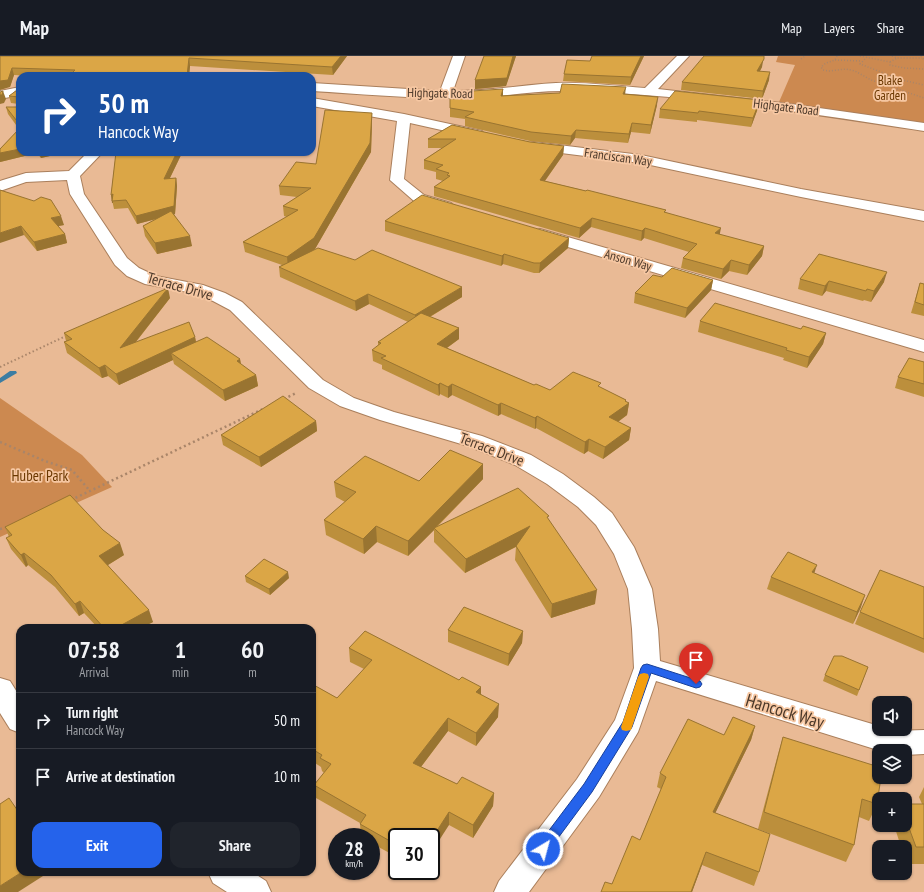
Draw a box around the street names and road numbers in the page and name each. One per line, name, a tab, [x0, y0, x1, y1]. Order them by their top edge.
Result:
street label: Highgate Road	[407, 84, 473, 102]
street label: Highgate Road	[752, 95, 820, 119]
street label: Franciscan Way	[583, 144, 653, 170]
street label: Anson Way	[602, 245, 654, 275]
street label: Terrace Drive	[145, 268, 215, 304]
street label: Terrace Drive	[457, 428, 527, 470]
street label: Hancock Way	[743, 688, 827, 734]

